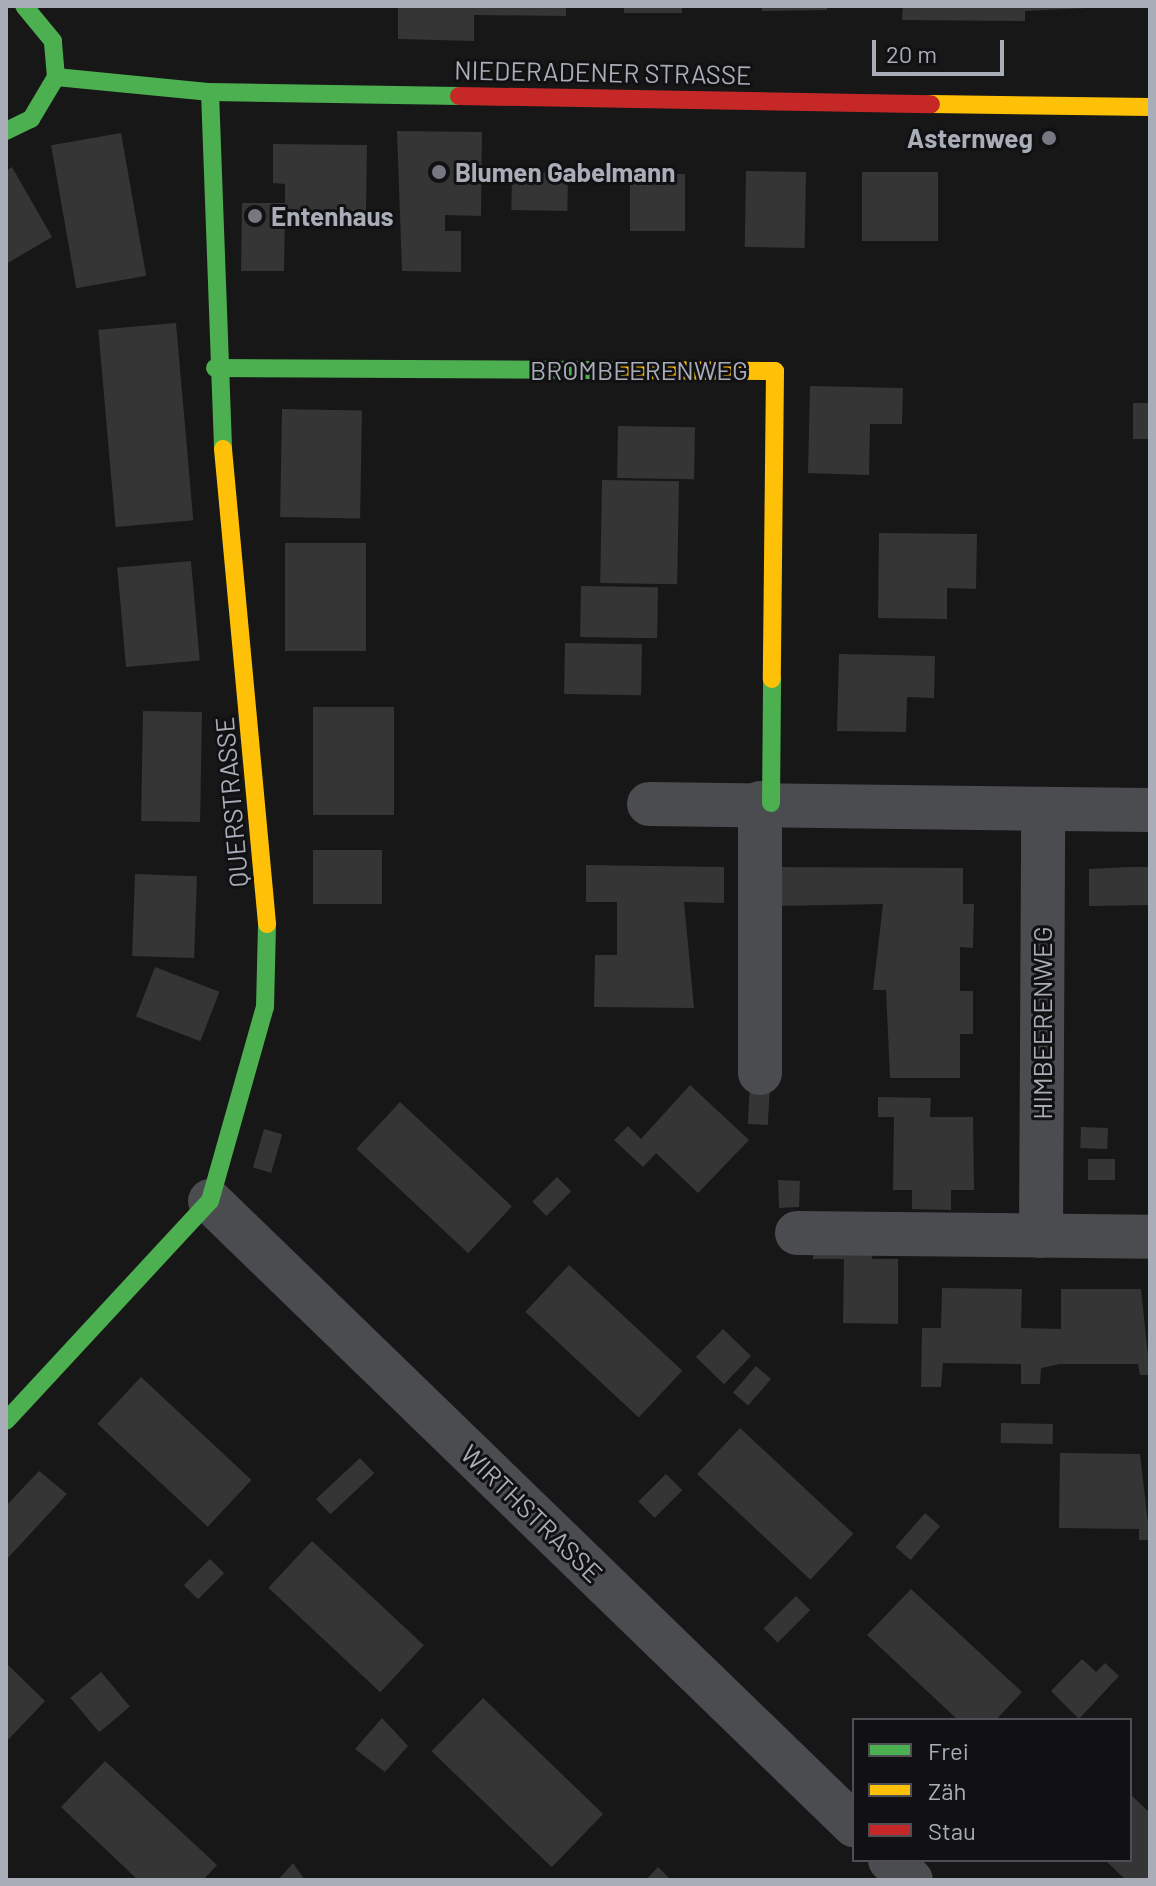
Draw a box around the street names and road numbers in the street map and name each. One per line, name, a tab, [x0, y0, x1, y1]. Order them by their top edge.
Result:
street label: NIEDERADENER STRASSE	[454, 54, 752, 90]
street label: BROMBEERENWEG	[530, 354, 748, 386]
street label: QUERSTRASSE	[208, 716, 254, 888]
street label: HIMBEERENWEG	[1026, 926, 1058, 1120]
street label: WIRTHSTRASSE	[455, 1438, 609, 1588]

